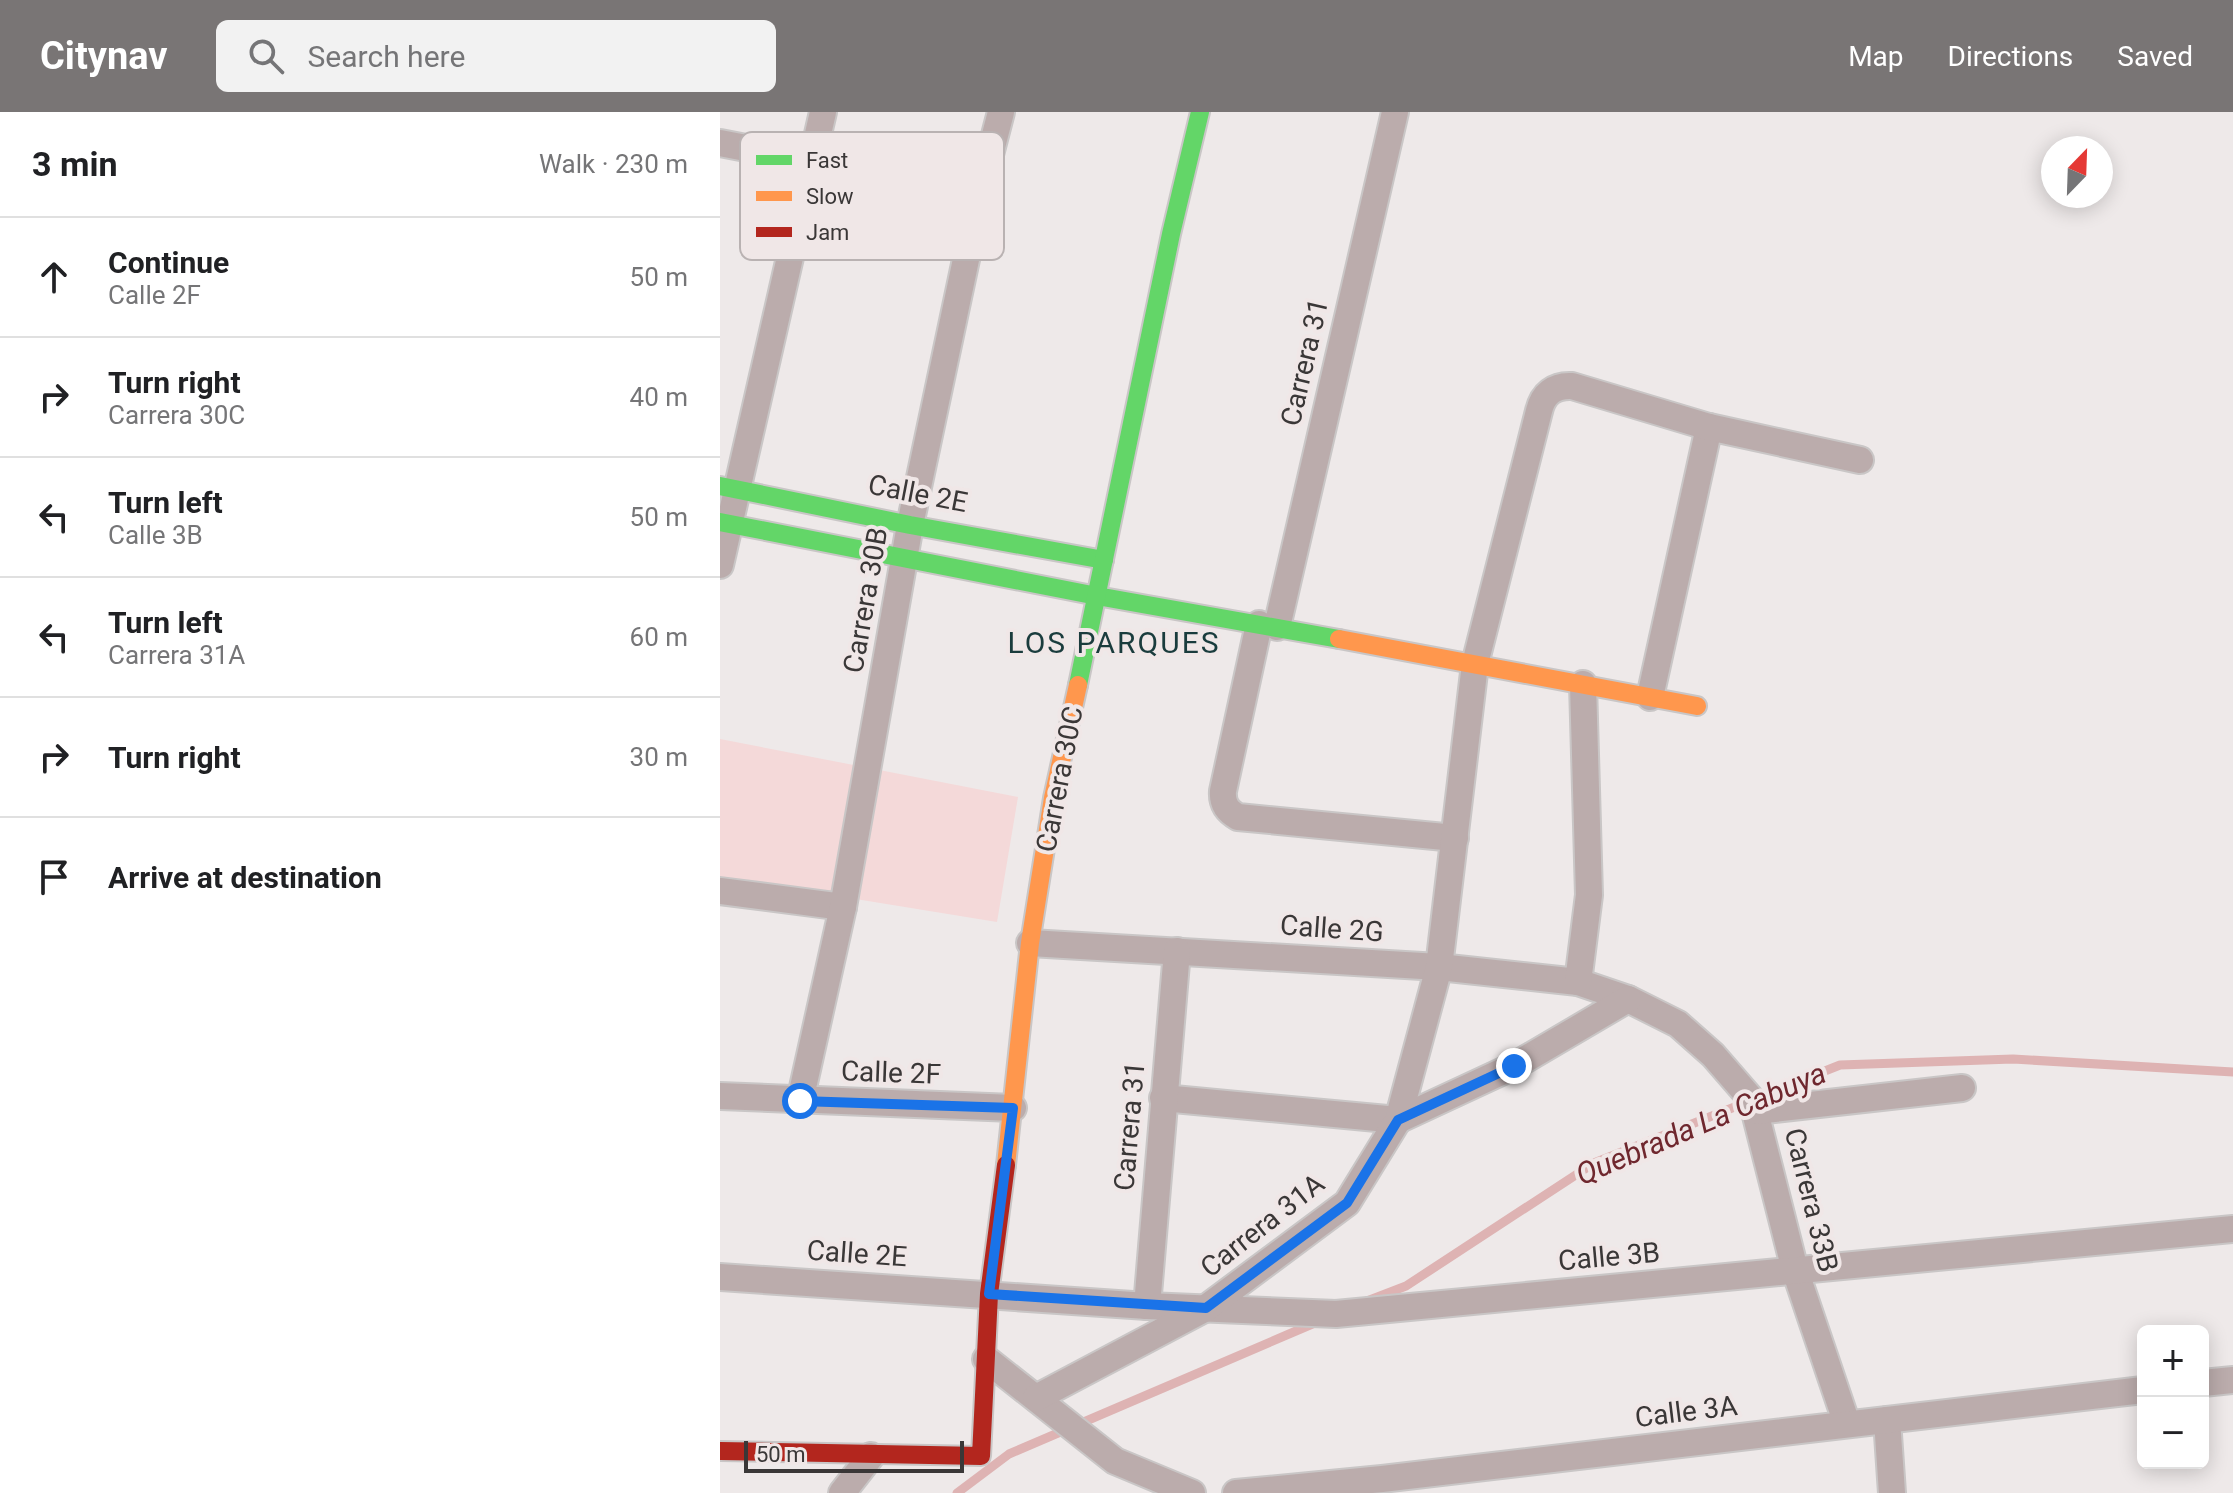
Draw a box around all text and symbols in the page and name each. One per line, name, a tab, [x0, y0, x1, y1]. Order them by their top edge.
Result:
search box	[216, 20, 776, 92]
text: Citynav	[40, 34, 168, 78]
icon: search	[244, 34, 288, 78]
text: Search here	[308, 39, 465, 74]
text: Map	[1848, 40, 1904, 73]
text: Directions	[1948, 40, 2073, 73]
text: Saved	[2117, 40, 2193, 73]
legend	[740, 132, 1004, 260]
north arrow	[2041, 136, 2113, 208]
text: 3 min	[32, 144, 117, 184]
text: Fast	[806, 148, 848, 173]
text: Walk · 230 m	[539, 149, 688, 179]
text: Slow	[806, 184, 854, 209]
text: Jam	[806, 220, 849, 245]
text: Continue	[108, 245, 229, 280]
icon: ahead	[32, 255, 76, 299]
text: 50 m	[630, 262, 688, 292]
text: Calle 2F	[108, 280, 201, 310]
street label: Carrera 31	[1274, 295, 1335, 429]
text: Turn right	[108, 365, 241, 400]
icon: right	[32, 375, 76, 419]
text: 40 m	[630, 382, 688, 412]
text: Carrera 30C	[108, 400, 245, 430]
street label: Calle 2E	[865, 468, 970, 519]
text: Turn left	[108, 485, 223, 520]
icon: left	[32, 495, 76, 539]
text: 50 m	[630, 502, 688, 532]
text: Calle 3B	[108, 520, 203, 550]
street label: Carrera 30B	[836, 525, 895, 675]
text: Turn left	[108, 605, 223, 640]
icon: left	[32, 615, 76, 659]
text: 60 m	[630, 622, 688, 652]
district label: LOS PARQUES	[1007, 625, 1221, 660]
text: Carrera 31A	[108, 640, 245, 670]
street label: Carrera 30C	[1029, 703, 1090, 855]
icon: right	[32, 735, 76, 779]
text: Turn right	[108, 740, 241, 775]
text: 30 m	[630, 742, 688, 772]
icon: arrive	[32, 855, 76, 899]
text: Arrive at destination	[108, 860, 382, 895]
street label: Calle 2G	[1279, 908, 1385, 949]
route end	[1496, 1048, 1532, 1084]
street label: Calle 2F	[840, 1054, 942, 1091]
water label: Quebrada La Cabuya	[1571, 1055, 1831, 1192]
street label: Carrera 31	[1107, 1060, 1152, 1192]
route start	[782, 1083, 818, 1119]
street label: Carrera 33B	[1778, 1125, 1845, 1275]
street label: Carrera 31A	[1194, 1167, 1331, 1284]
street label: Calle 2E	[806, 1234, 908, 1273]
street label: Calle 3B	[1557, 1236, 1661, 1277]
map controls	[2137, 1325, 2209, 1469]
button: +	[2137, 1325, 2209, 1397]
street label: Calle 3A	[1633, 1389, 1739, 1434]
button: −	[2137, 1397, 2209, 1469]
scale bar	[744, 1437, 964, 1473]
text: 50 m	[756, 1442, 805, 1467]

